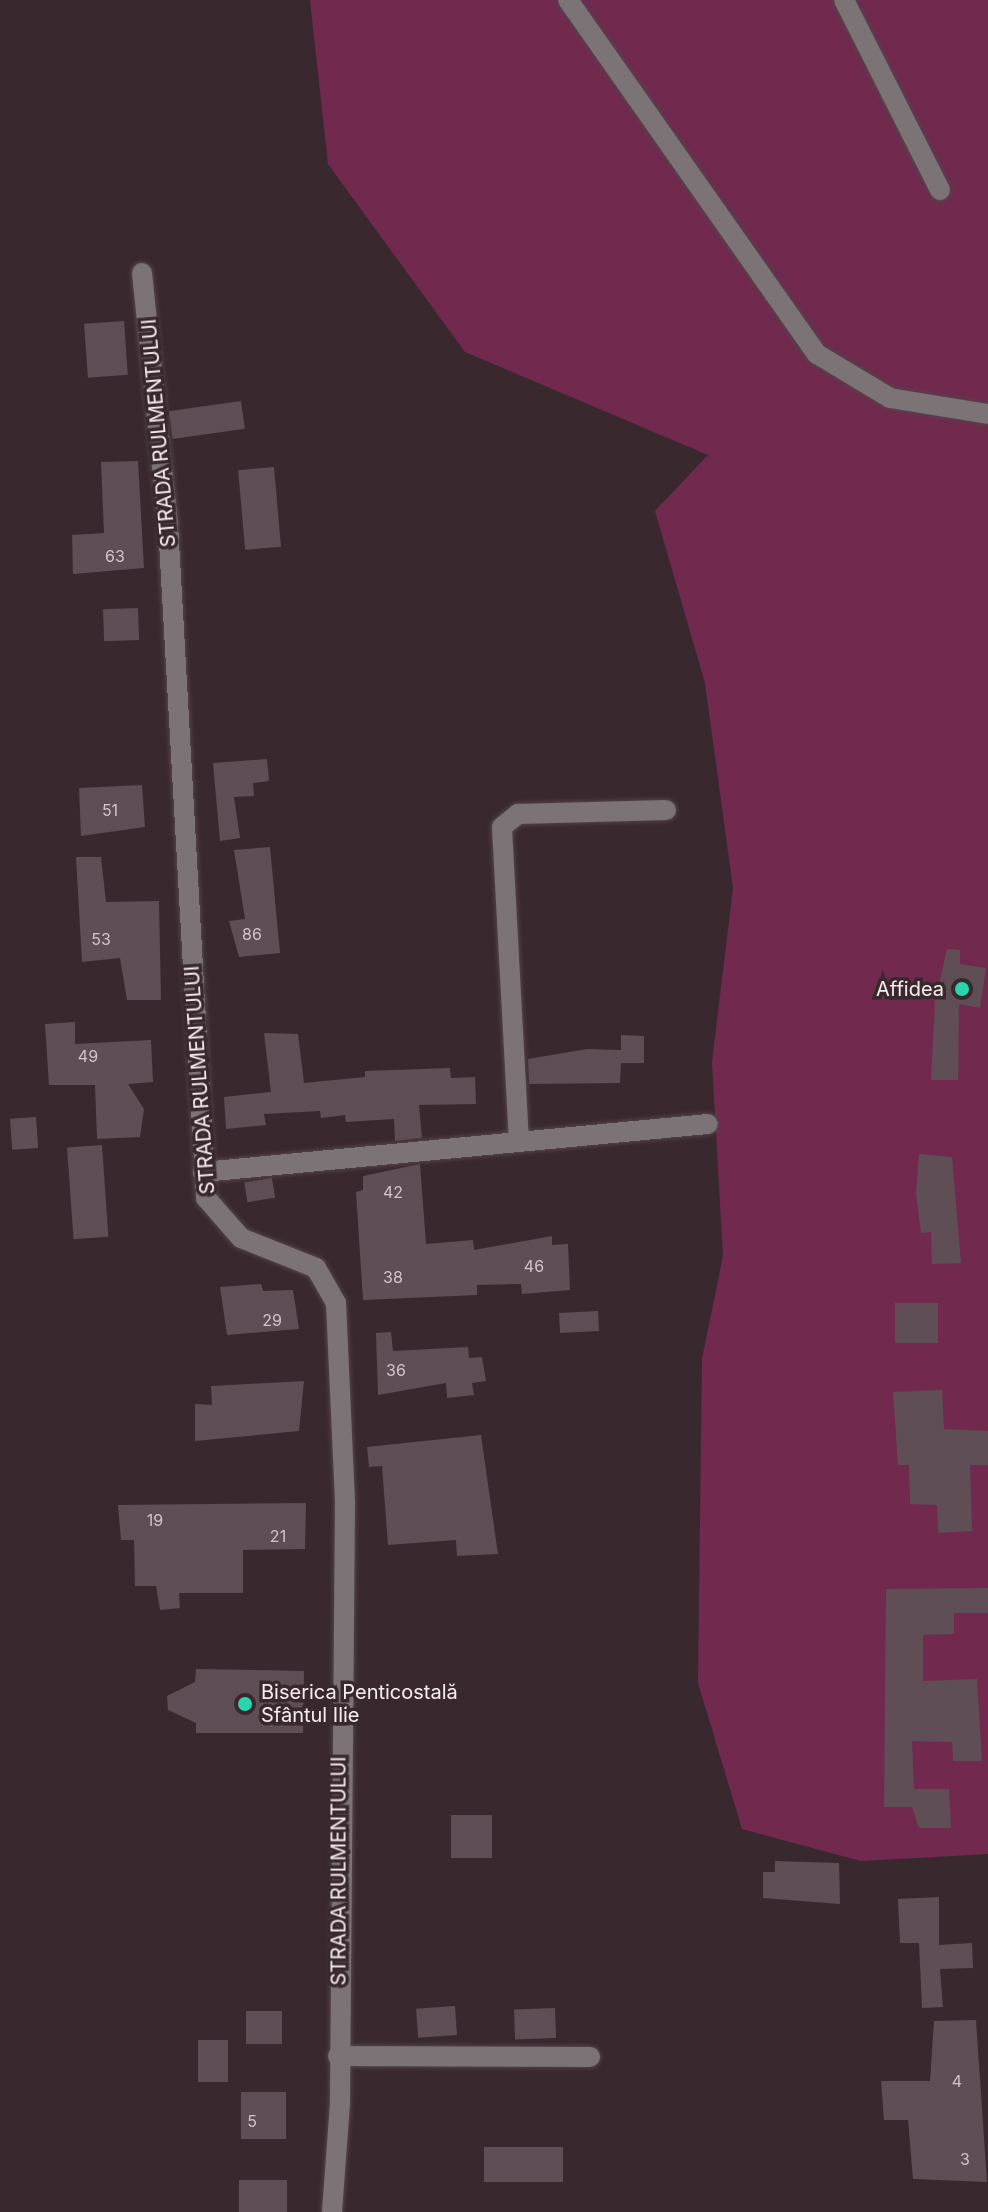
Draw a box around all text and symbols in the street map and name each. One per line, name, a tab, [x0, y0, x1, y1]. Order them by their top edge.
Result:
street label: STRADA RULMENTULUI	[137, 318, 181, 548]
house number: 63	[105, 546, 125, 566]
house number: 51	[102, 800, 118, 820]
house number: 86	[242, 924, 262, 944]
house number: 53	[91, 929, 111, 949]
street label: STRADA RULMENTULUI	[180, 965, 220, 1195]
place label: Affidea	[876, 977, 944, 1001]
marker: Affidea	[951, 978, 973, 1000]
house number: 49	[78, 1046, 98, 1066]
house number: 42	[383, 1182, 403, 1202]
house number: 46	[524, 1256, 544, 1276]
house number: 38	[383, 1267, 403, 1287]
house number: 29	[262, 1310, 282, 1330]
house number: 36	[386, 1360, 406, 1380]
house number: 19	[147, 1510, 163, 1530]
house number: 21	[270, 1526, 286, 1546]
place label: Biserica Penticostală Sfântul Ilie	[261, 1680, 458, 1727]
marker: Biserica Penticostală Sfântul Ilie	[236, 1695, 254, 1713]
street label: STRADA RULMENTULUI	[327, 1756, 351, 1986]
house number: 4	[952, 2071, 962, 2091]
house number: 5	[247, 2111, 257, 2131]
house number: 3	[960, 2149, 970, 2169]

